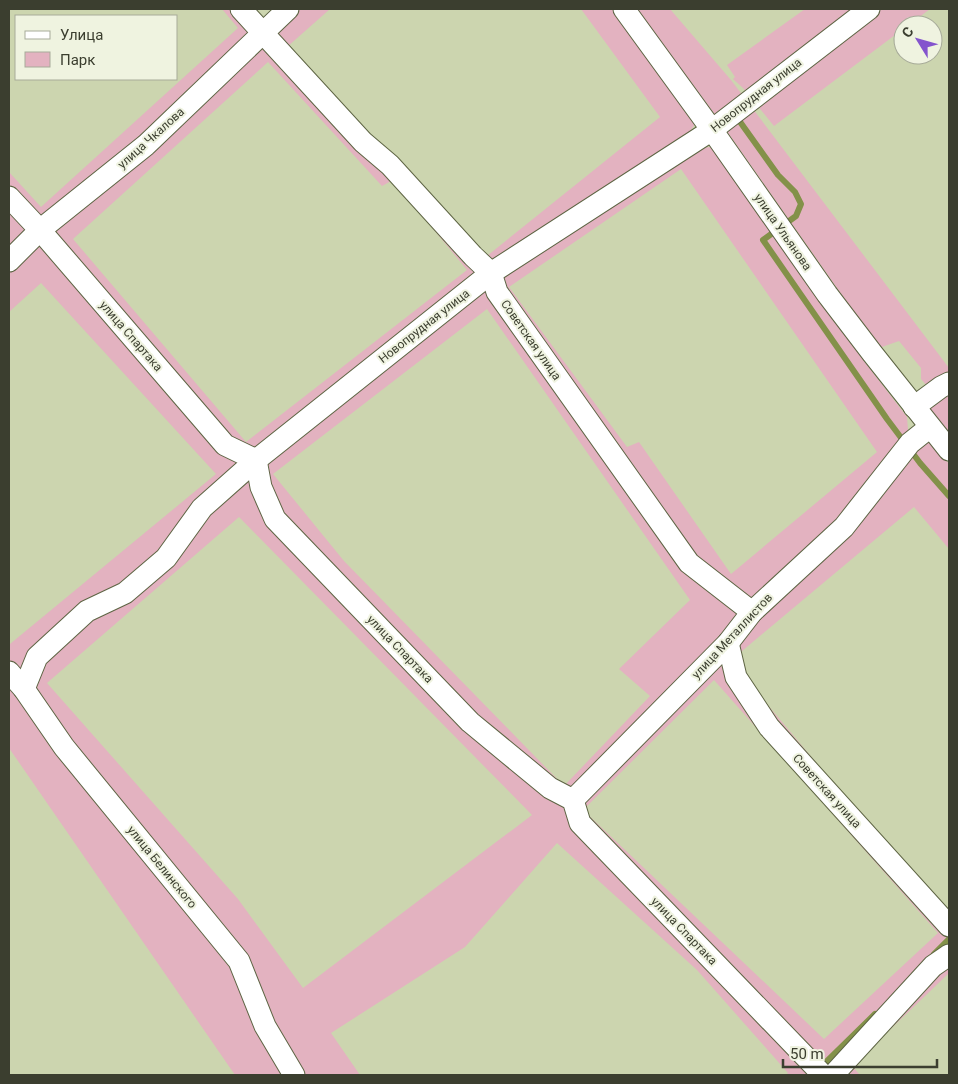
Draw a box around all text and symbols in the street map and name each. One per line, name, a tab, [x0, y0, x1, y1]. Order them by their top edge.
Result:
legend	[15, 15, 178, 80]
north arrow	[893, 15, 943, 65]
text: С	[898, 24, 917, 41]
text: Улица	[60, 26, 103, 44]
text: Парк	[60, 51, 95, 69]
street label: Новопрудная улица	[708, 55, 804, 135]
street label: улица Чкалова	[115, 105, 187, 171]
street label: улица Ульянова	[751, 191, 815, 273]
street label: Новопрудная улица	[376, 286, 472, 366]
street label: Советская улица	[498, 297, 564, 383]
street label: улица Спартака	[97, 298, 165, 374]
street label: улица Металлистов	[689, 590, 775, 681]
street label: улица Спартака	[364, 612, 436, 686]
street label: Советская улица	[790, 751, 864, 831]
street label: улица Белинского	[124, 823, 200, 911]
street label: улица Спартака	[648, 894, 720, 968]
scale bar	[783, 1036, 937, 1068]
text: 50 m	[790, 1045, 824, 1063]

